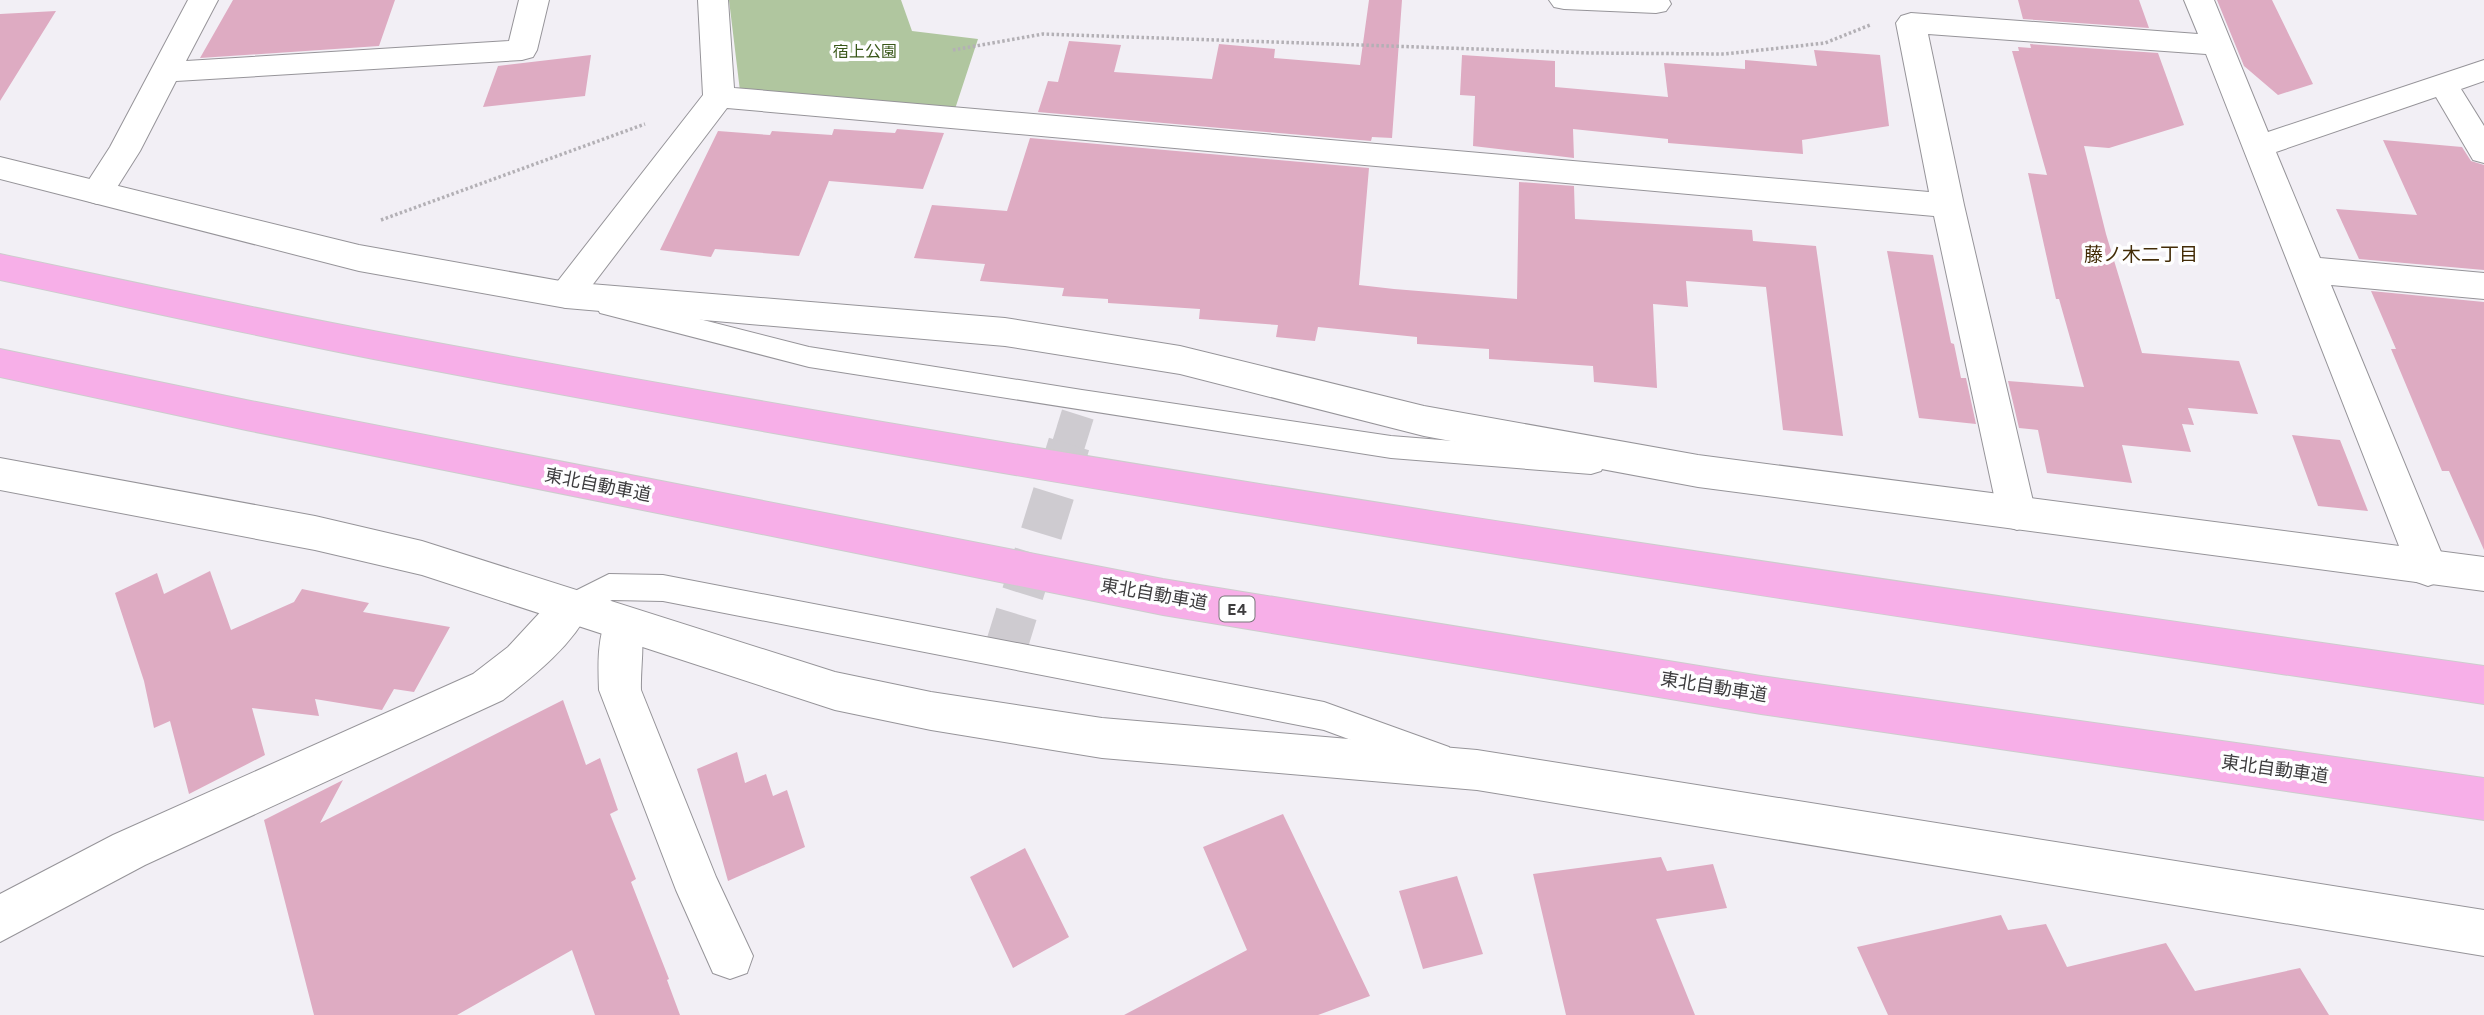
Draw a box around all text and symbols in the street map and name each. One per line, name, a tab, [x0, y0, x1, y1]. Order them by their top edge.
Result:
park label: 宿上公園	[833, 42, 897, 61]
district label: 藤ノ木二丁目	[2084, 243, 2198, 266]
street label: 東北自動車道	[543, 464, 653, 506]
street label: 東北自動車道	[1099, 574, 1209, 614]
road number: E4	[1220, 596, 1254, 622]
street label: 東北自動車道	[1659, 668, 1769, 706]
street label: 東北自動車道	[2220, 751, 2330, 787]

